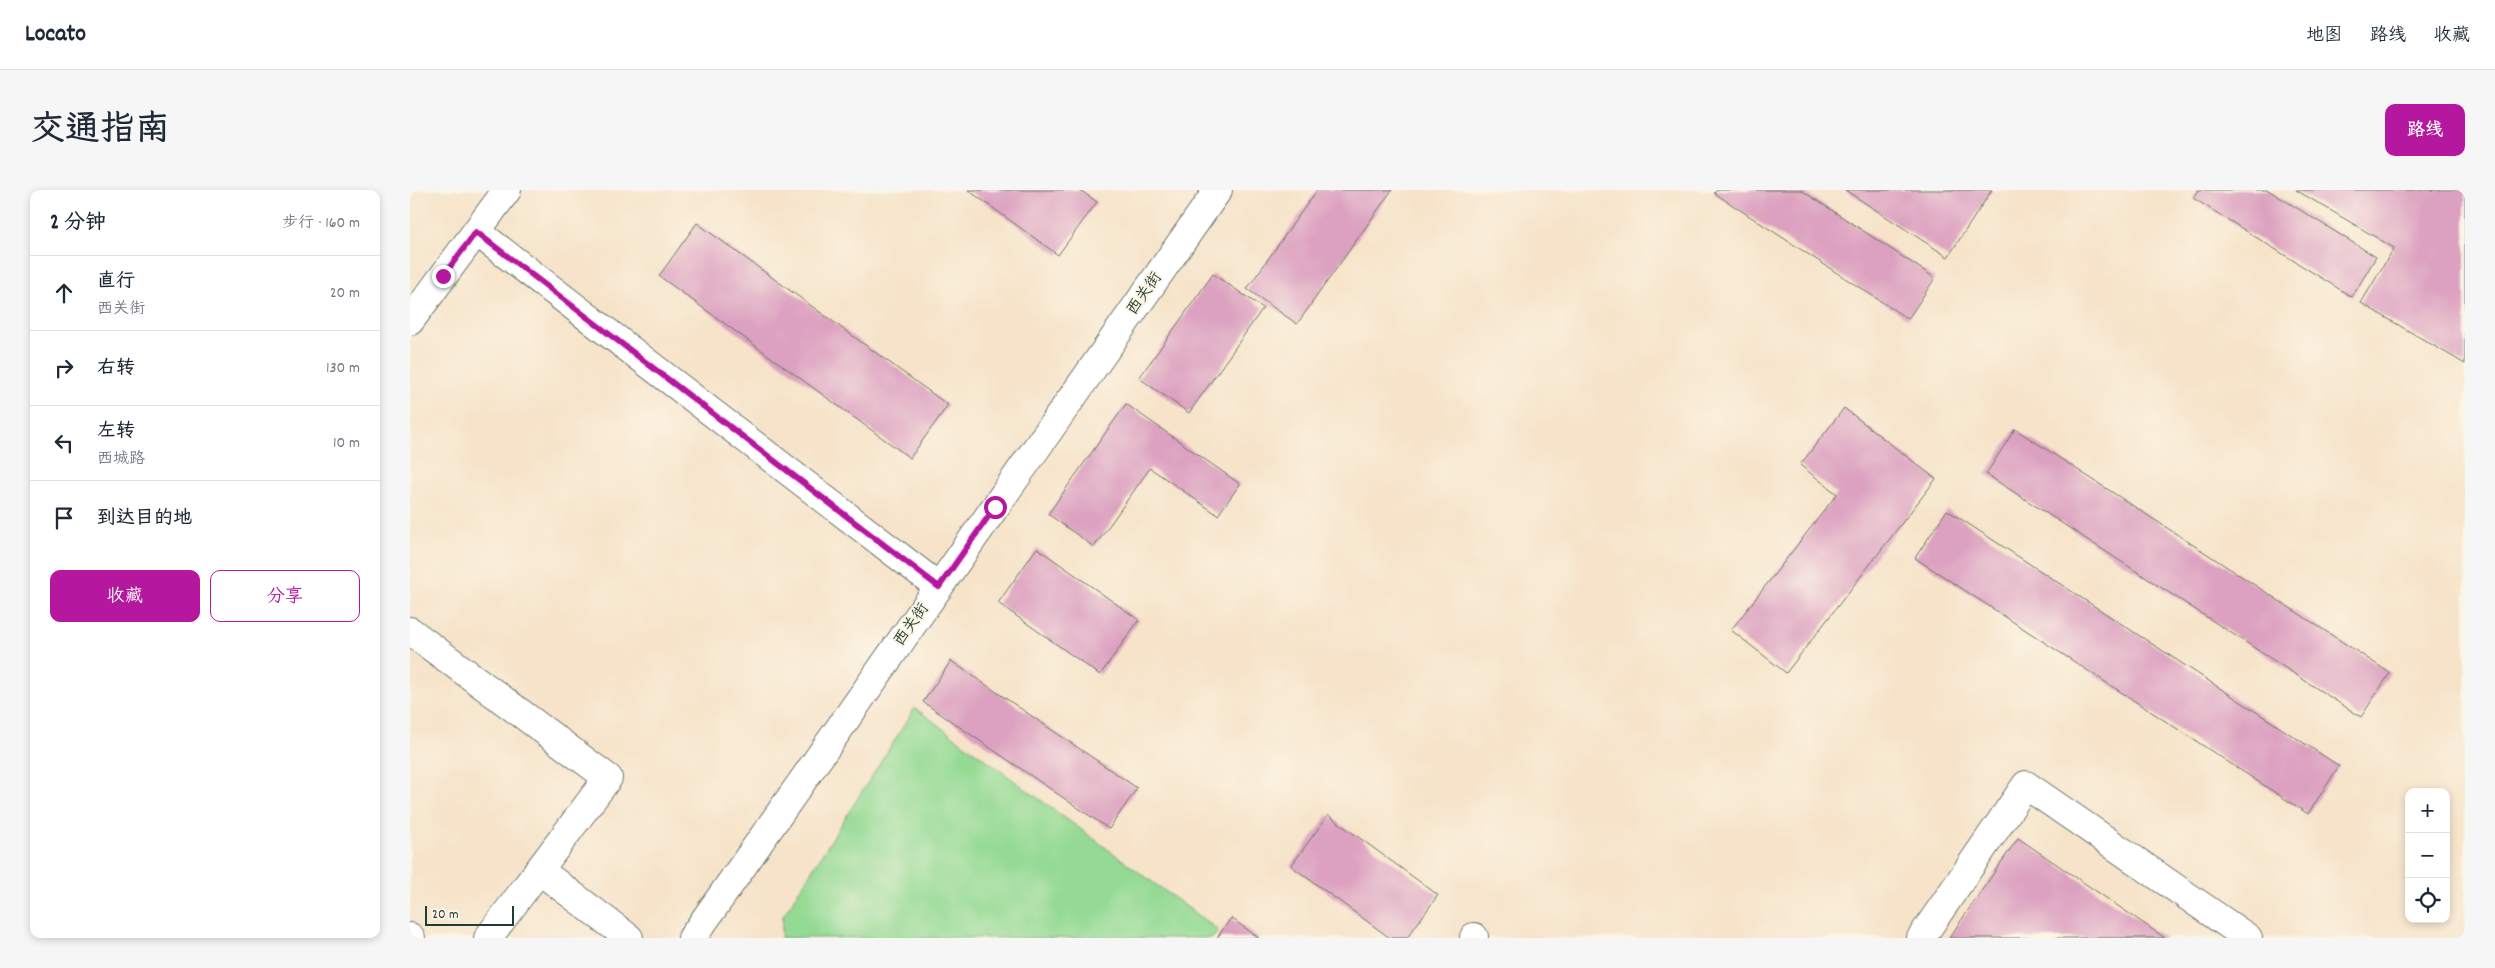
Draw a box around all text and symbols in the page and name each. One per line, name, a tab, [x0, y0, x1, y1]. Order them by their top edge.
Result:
text: Locato	[25, 18, 86, 52]
text: 地图	[2306, 24, 2342, 49]
text: 路线	[2370, 24, 2406, 49]
text: 收藏	[2434, 24, 2470, 49]
button: 路线	[2385, 104, 2465, 156]
text: 交通指南	[30, 107, 170, 157]
text: 2 分钟	[50, 209, 106, 239]
text: 步行 · 160 m	[282, 212, 360, 235]
route end	[432, 265, 455, 288]
street label: 西关街	[1122, 268, 1168, 320]
text: 直行	[97, 269, 135, 296]
icon: ahead	[50, 279, 78, 307]
text: 20 m	[330, 282, 360, 305]
text: 西关街	[97, 298, 145, 321]
icon: right	[50, 354, 78, 382]
text: 右转	[97, 356, 135, 383]
text: 130 m	[326, 357, 360, 380]
text: 左转	[97, 419, 135, 446]
icon: left	[50, 429, 78, 457]
text: 10 m	[333, 432, 360, 455]
text: 西城路	[97, 448, 145, 471]
route start	[984, 496, 1007, 519]
icon: arrive	[50, 504, 78, 532]
text: 到达目的地	[97, 506, 192, 533]
button: 收藏	[50, 570, 200, 622]
button: 分享	[210, 570, 360, 622]
street label: 西关街	[889, 599, 935, 651]
map controls	[2405, 788, 2450, 923]
button: +	[2405, 788, 2450, 833]
button: −	[2405, 833, 2450, 878]
button: locate	[2405, 878, 2450, 923]
scale bar	[425, 903, 514, 926]
text: 20 m	[432, 905, 459, 925]

